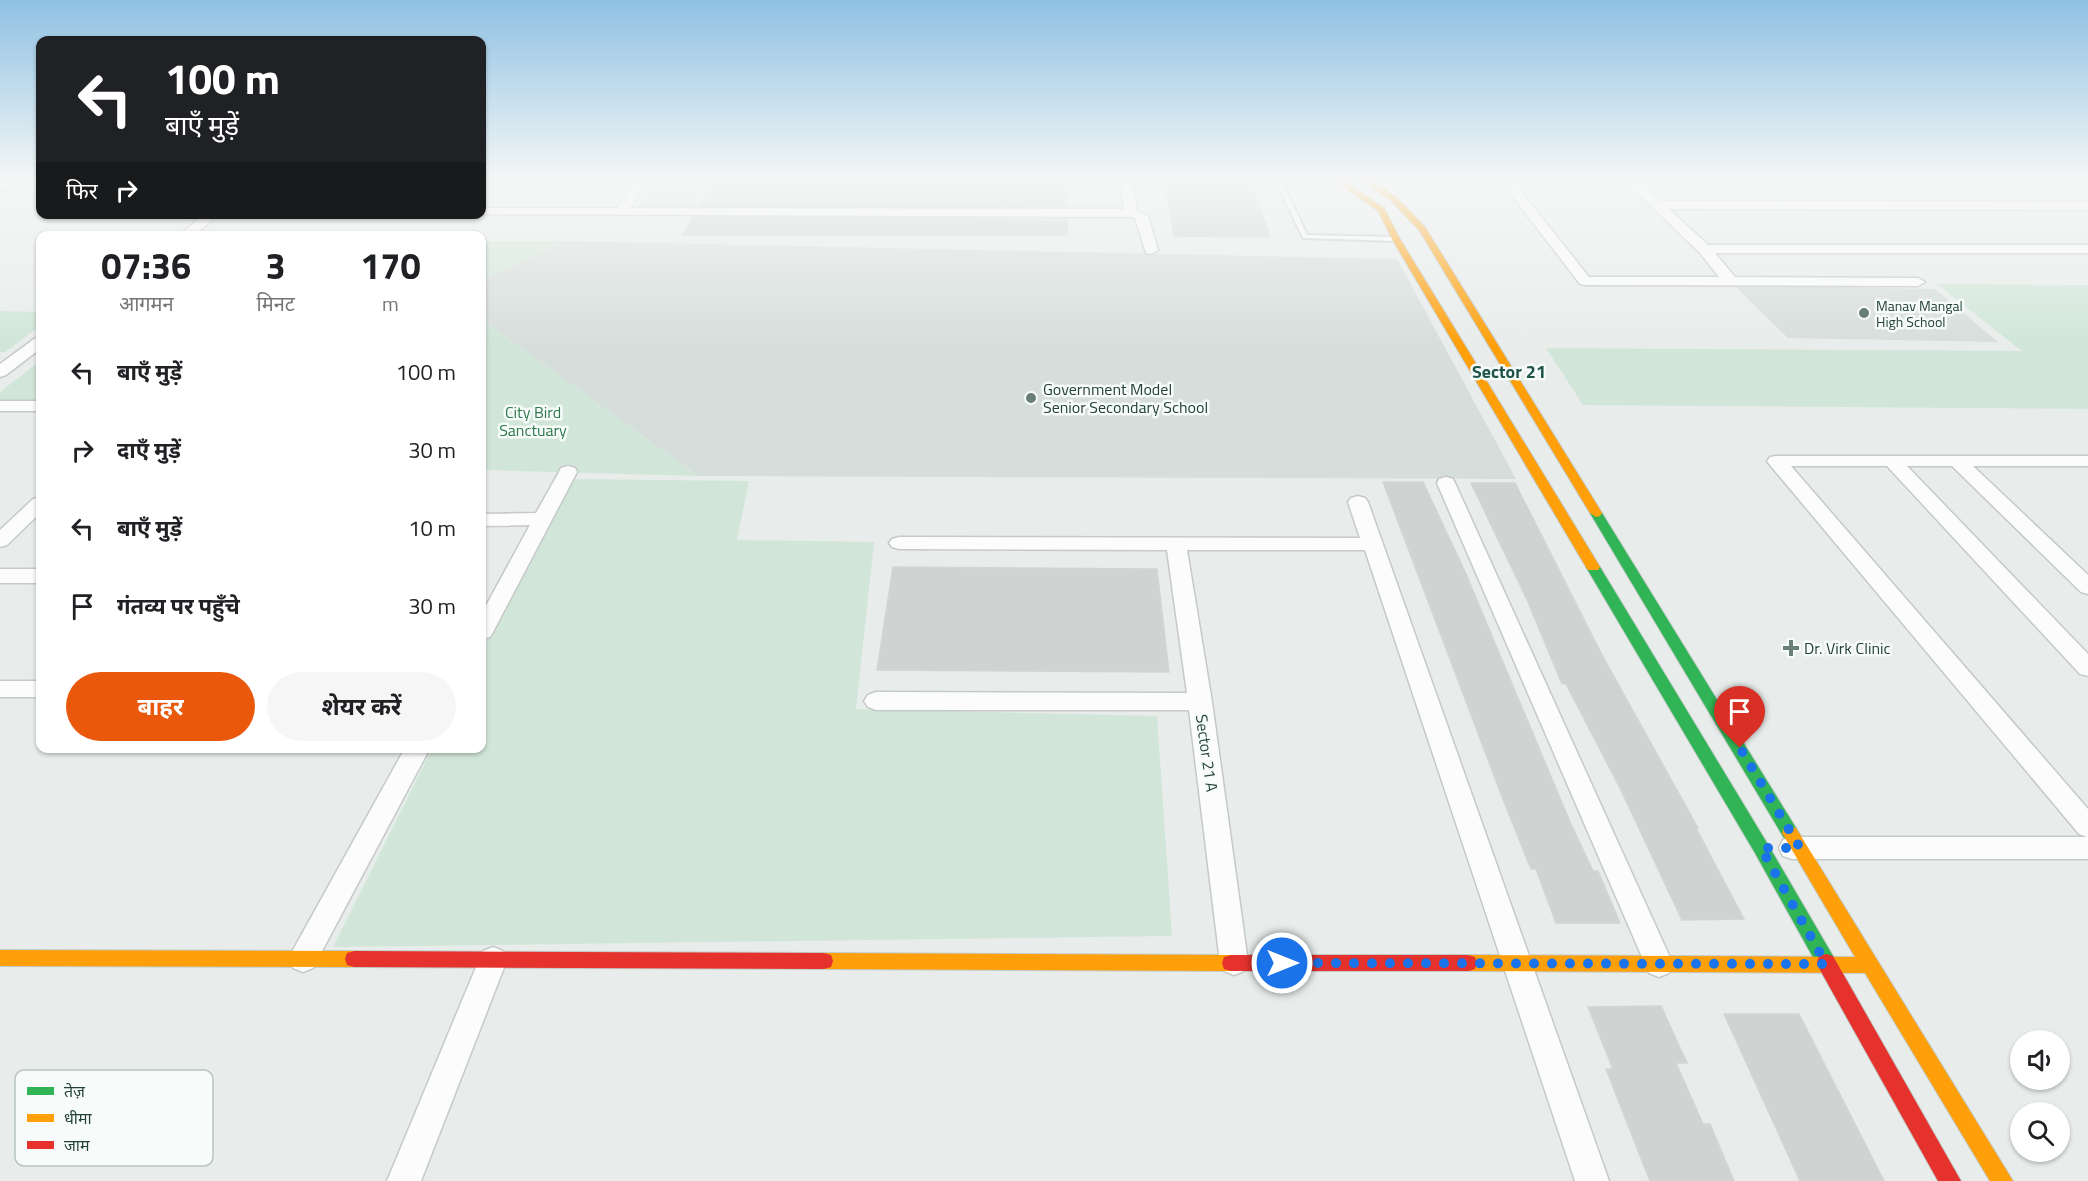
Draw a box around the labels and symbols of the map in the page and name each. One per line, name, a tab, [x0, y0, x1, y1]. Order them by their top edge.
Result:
place label: Manav Mangal High School	[1876, 295, 1963, 332]
marker: Manav Mangal High School	[1857, 306, 1871, 320]
district label: Sector 21	[1472, 358, 1546, 385]
place label: Government Model Senior Secondary School	[1043, 377, 1208, 419]
marker: Government Model Senior Secondary School	[1024, 391, 1038, 405]
park label: City Bird Sanctuary	[499, 400, 567, 442]
place label: Dr. Virk Clinic	[1804, 636, 1890, 660]
marker: Dr. Virk Clinic	[1782, 639, 1800, 657]
pin	[1714, 686, 1765, 748]
street label: Sector 21 A	[1190, 713, 1224, 794]
position arrow	[1250, 931, 1314, 995]
legend	[15, 1070, 213, 1166]
text: तेज़	[64, 1079, 86, 1103]
text: धीमा	[64, 1106, 93, 1130]
text: जाम	[64, 1133, 90, 1157]

